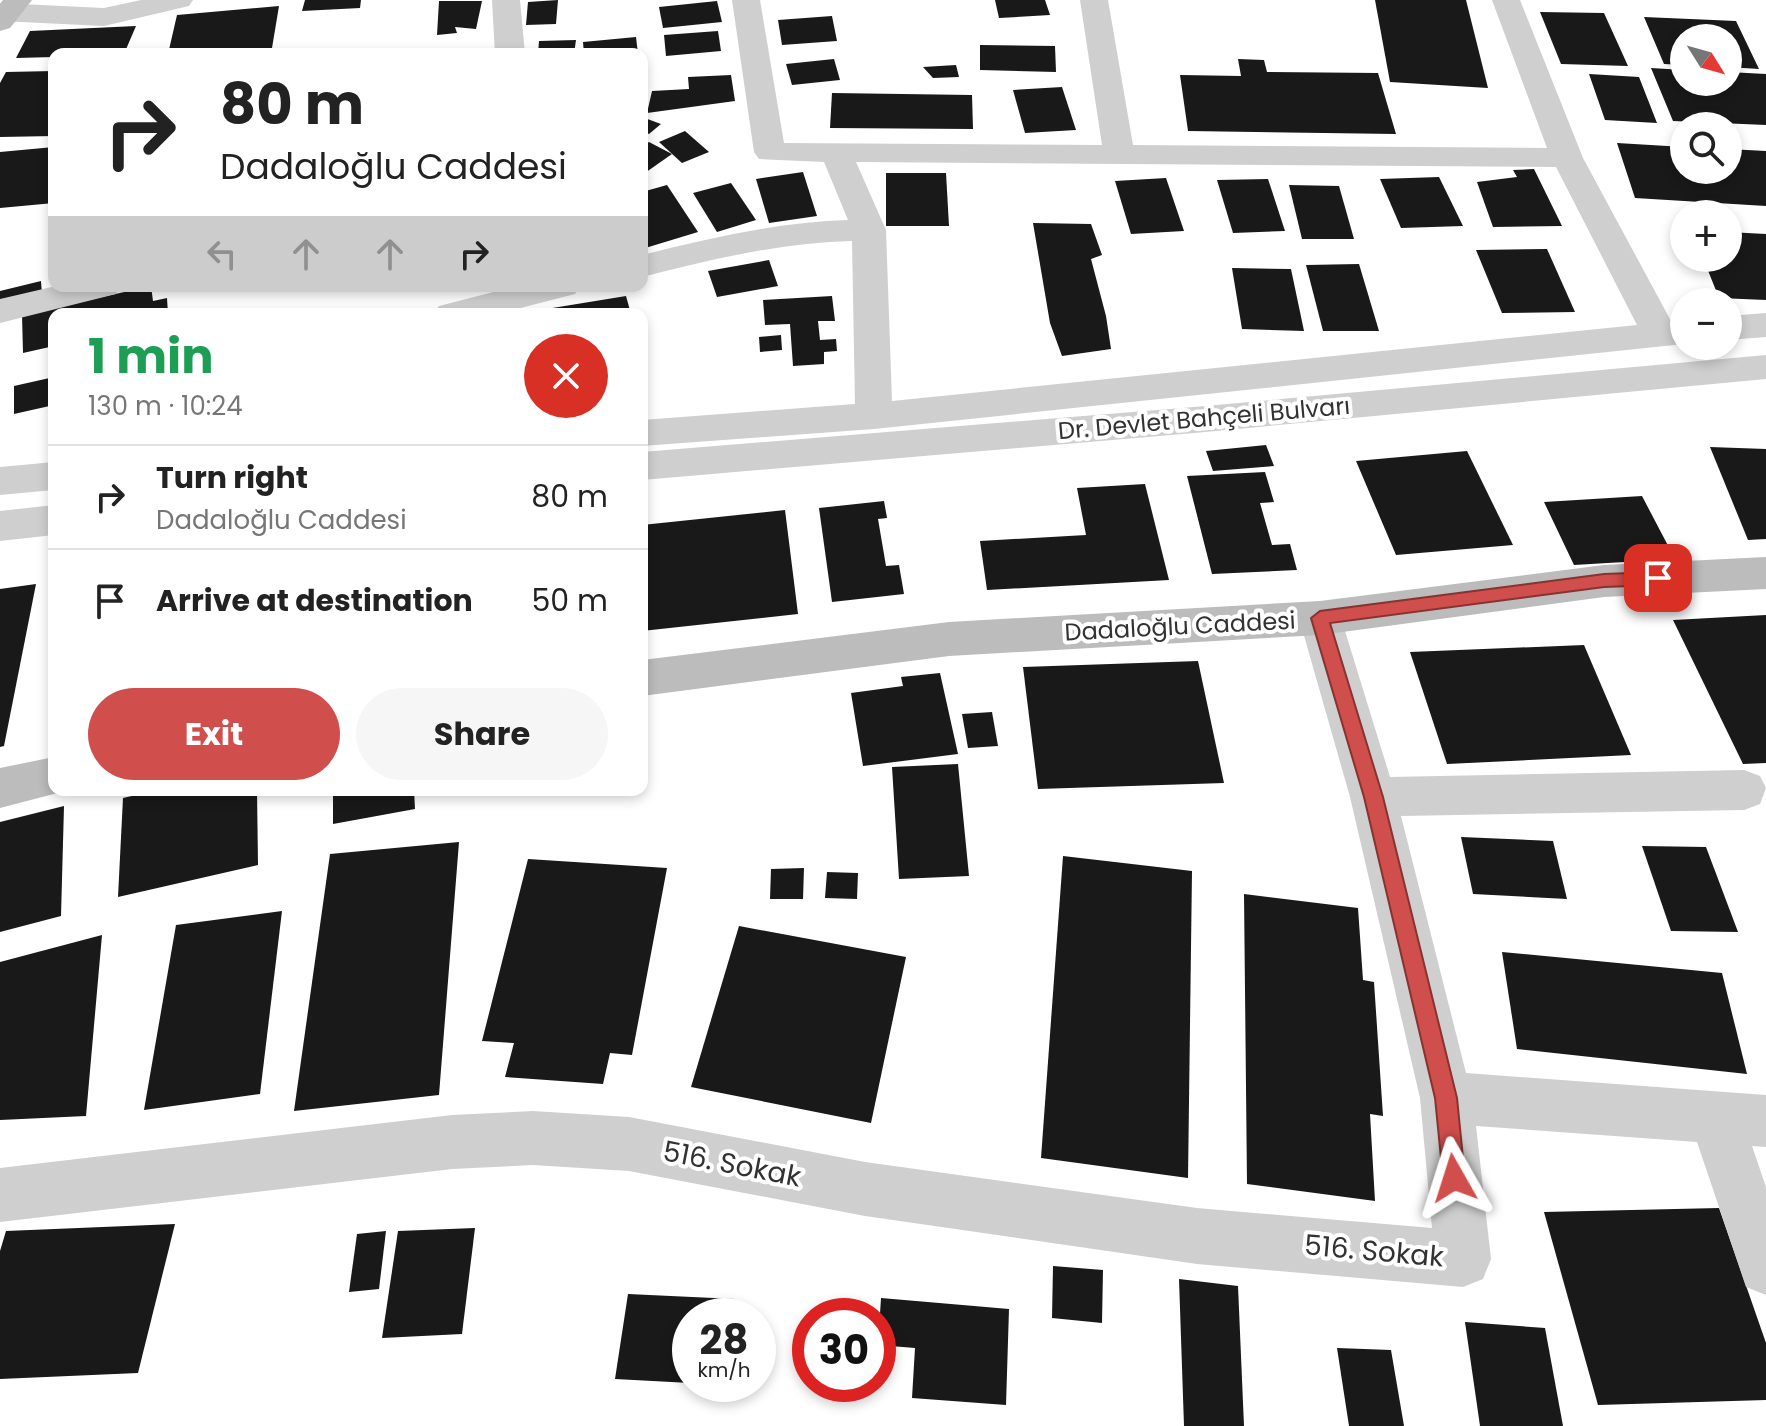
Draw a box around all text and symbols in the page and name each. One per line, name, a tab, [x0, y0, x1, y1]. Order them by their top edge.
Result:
north arrow	[1670, 24, 1742, 96]
map controls	[1670, 24, 1742, 360]
text: 80 m	[220, 65, 364, 144]
icon: right	[88, 80, 192, 184]
button: search	[1670, 112, 1742, 184]
text: Dadaloğlu Caddesi	[220, 141, 567, 192]
button: +	[1670, 200, 1742, 272]
icon: left	[200, 232, 244, 276]
icon: ahead	[284, 232, 328, 276]
icon: ahead	[368, 232, 412, 276]
icon: right	[452, 232, 496, 276]
button: −	[1670, 288, 1742, 360]
text: 1 min	[88, 323, 214, 390]
button: close	[524, 334, 608, 418]
text: 130 m · 10:24	[88, 388, 243, 424]
street label: Dr. Devlet Bahçeli Bulvarı	[1057, 389, 1351, 447]
text: Turn right	[156, 456, 308, 499]
icon: right	[88, 475, 132, 519]
text: 80 m	[531, 475, 608, 518]
text: Dadaloğlu Caddesi	[156, 502, 407, 538]
pin	[1624, 544, 1692, 612]
icon: arrive	[1636, 556, 1680, 600]
icon: arrive	[88, 579, 132, 623]
text: Arrive at destination	[156, 579, 473, 622]
text: 50 m	[531, 579, 608, 622]
street label: Dadaloğlu Caddesi	[1064, 603, 1296, 649]
button: Exit	[88, 688, 340, 780]
button: Share	[356, 688, 608, 780]
street label: 516. Sokak	[660, 1132, 805, 1197]
position arrow	[1412, 1136, 1496, 1220]
street label: 516. Sokak	[1303, 1225, 1446, 1277]
speed limit sign: 30	[792, 1298, 896, 1402]
text: 28	[700, 1312, 748, 1368]
text: km/h	[697, 1356, 751, 1384]

